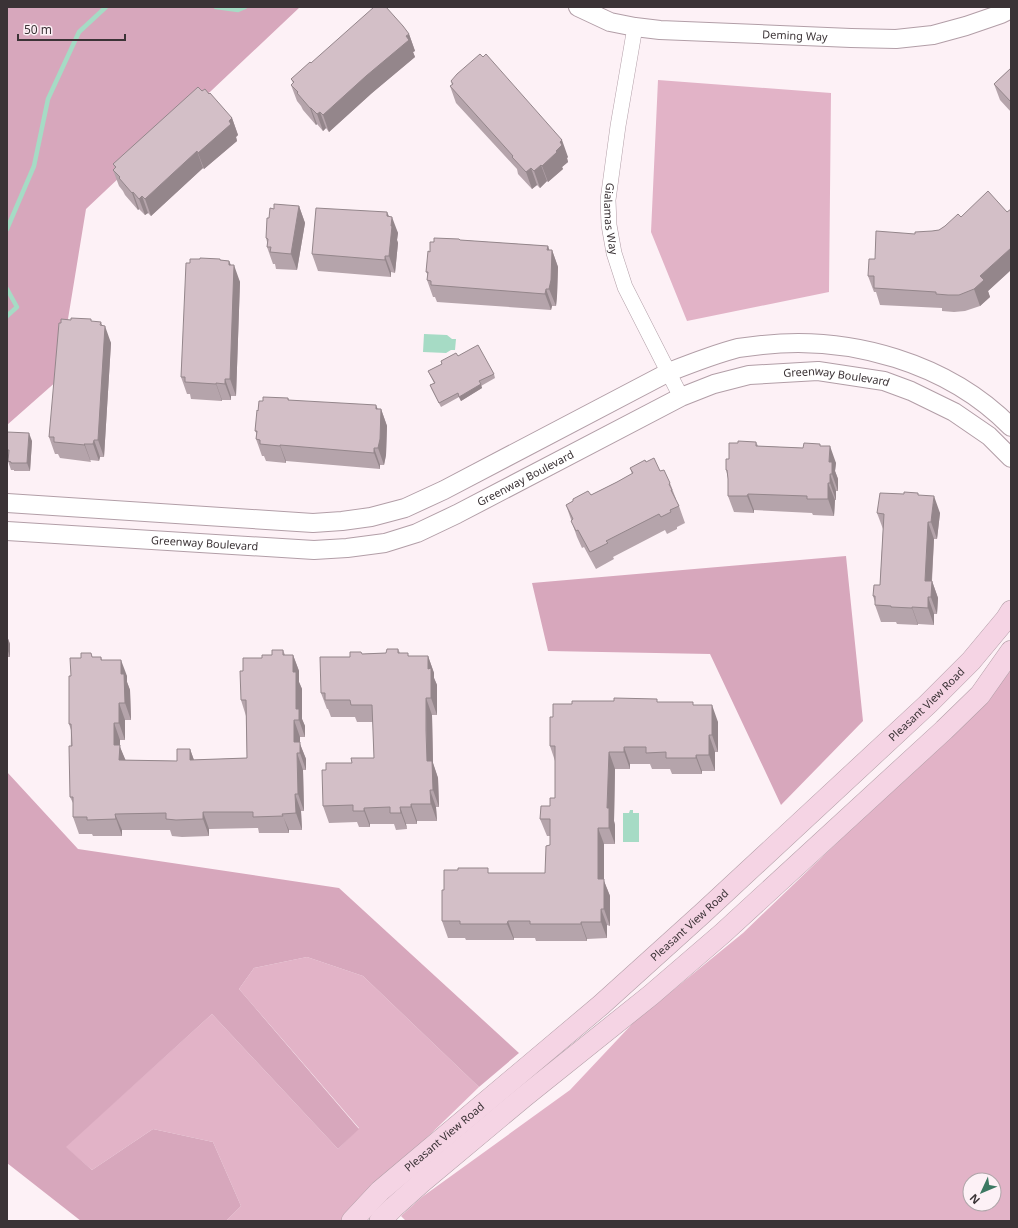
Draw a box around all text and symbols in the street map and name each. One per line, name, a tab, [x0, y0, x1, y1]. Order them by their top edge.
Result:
scale bar	[18, 16, 125, 42]
text: 50 m	[24, 21, 52, 38]
street label: Deming Way	[762, 26, 828, 44]
street label: Gialamas Way	[601, 182, 622, 256]
street label: Greenway Boulevard	[783, 363, 892, 390]
street label: Greenway Boulevard	[474, 446, 576, 509]
street label: Greenway Boulevard	[151, 532, 259, 554]
street label: Pleasant View Road	[885, 664, 968, 744]
street label: Pleasant View Road	[647, 885, 731, 964]
street label: Pleasant View Road	[401, 1098, 487, 1175]
north arrow	[962, 1172, 1002, 1212]
text: N	[966, 1191, 983, 1208]

